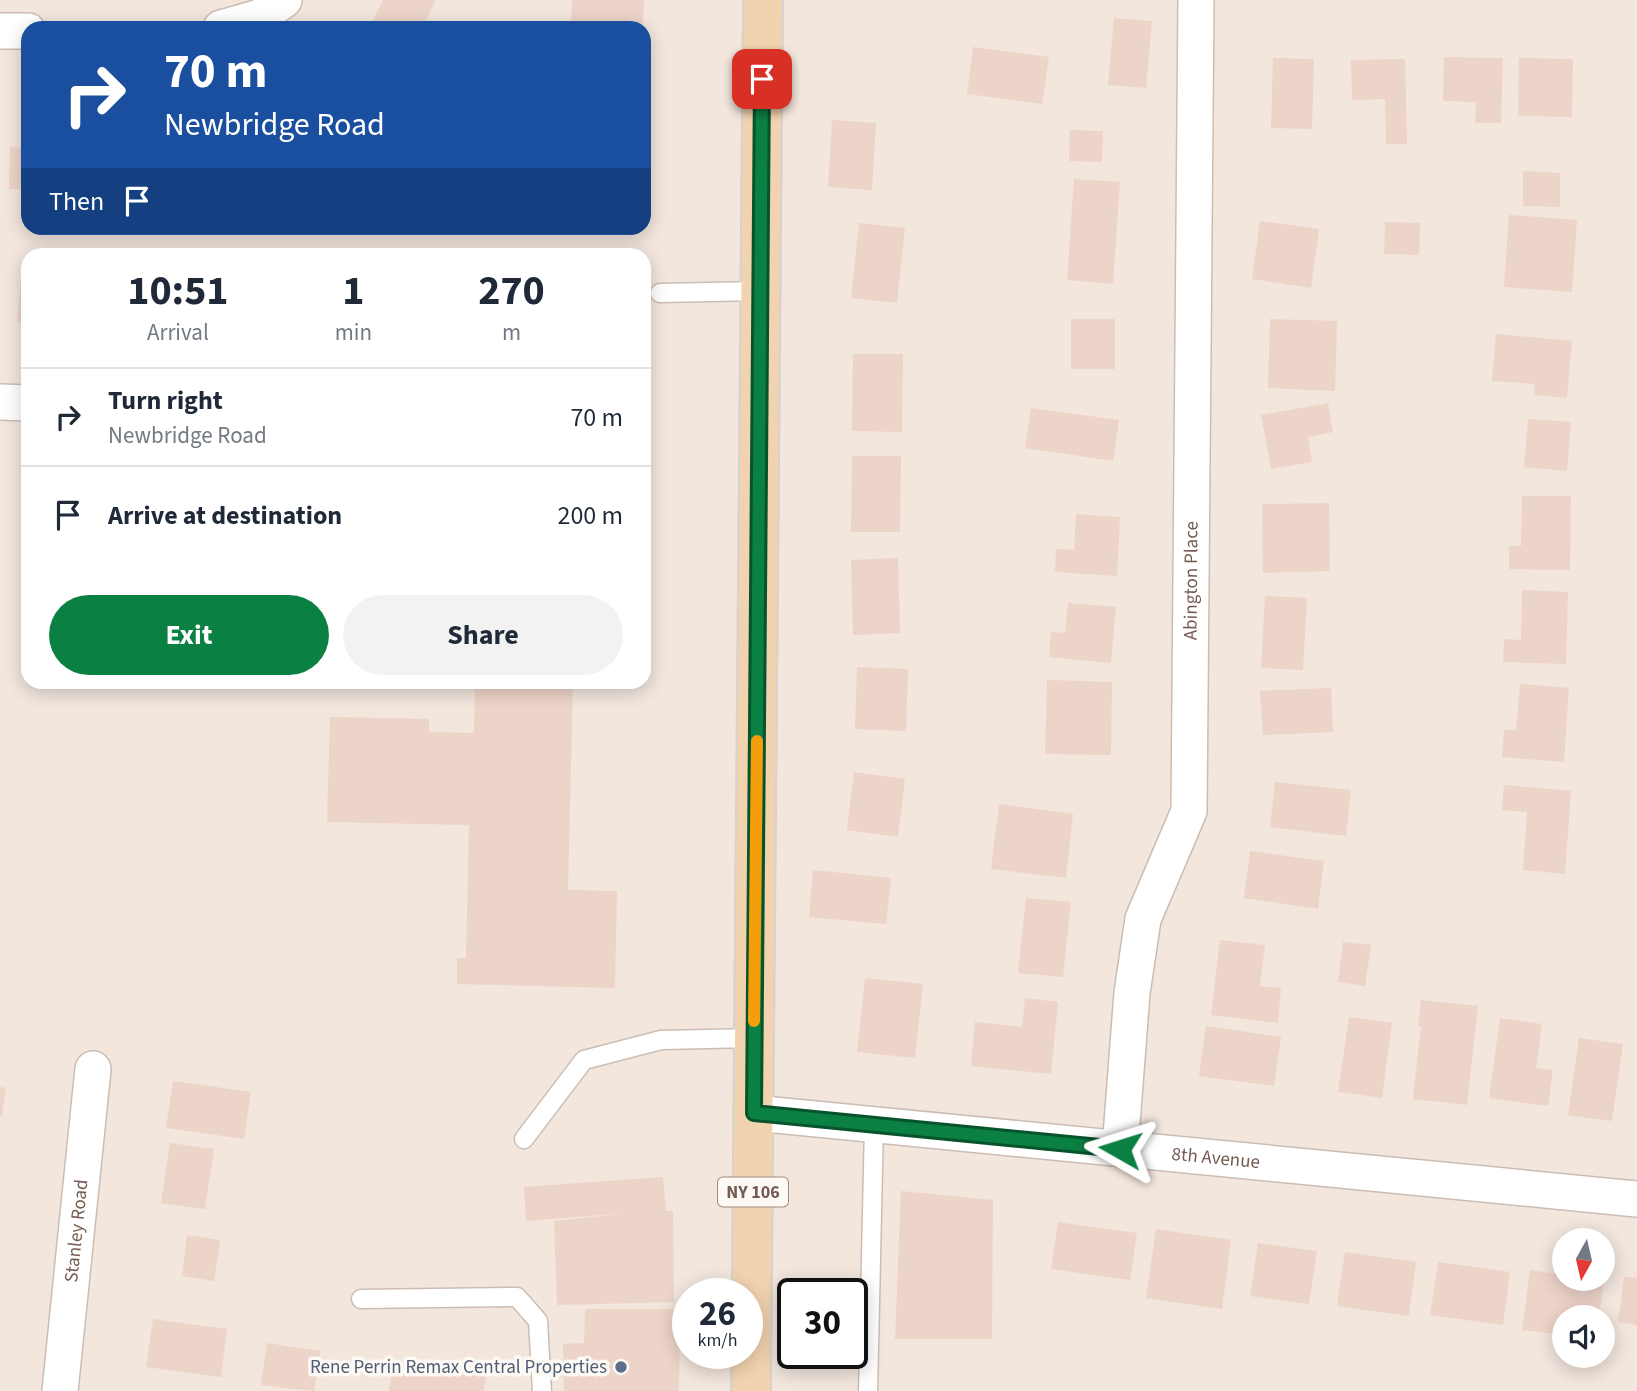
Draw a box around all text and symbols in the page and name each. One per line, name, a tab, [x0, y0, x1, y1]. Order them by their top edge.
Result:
text: 70 m	[164, 37, 268, 107]
icon: right	[49, 49, 140, 140]
pin	[732, 49, 792, 109]
icon: arrive	[743, 60, 781, 98]
text: Newbridge Road	[164, 102, 385, 148]
icon: arrive	[118, 182, 156, 220]
text: Then	[49, 183, 104, 220]
text: 10:51	[127, 261, 229, 321]
text: 1	[342, 261, 364, 321]
text: 270	[478, 261, 545, 321]
text: Arrival	[147, 316, 209, 349]
text: min	[335, 316, 372, 349]
text: m	[502, 316, 521, 349]
text: Turn right	[108, 382, 223, 419]
icon: right	[49, 398, 87, 436]
text: 70 m	[570, 399, 623, 436]
text: Newbridge Road	[108, 419, 267, 452]
icon: arrive	[49, 496, 87, 534]
text: Arrive at destination	[108, 497, 342, 534]
text: 200 m	[557, 497, 623, 534]
street label: Abington Place	[1177, 521, 1205, 640]
button: Exit	[49, 595, 329, 675]
button: Share	[343, 595, 623, 675]
position arrow	[1083, 1112, 1157, 1186]
street label: 8th Avenue	[1170, 1140, 1261, 1176]
road number: NY 106	[718, 1177, 788, 1206]
street label: Stanley Road	[58, 1178, 95, 1284]
north arrow	[1552, 1228, 1615, 1292]
map controls	[1552, 1228, 1615, 1368]
speed limit sign: 30	[777, 1278, 868, 1369]
text: 26	[699, 1289, 736, 1339]
button: sound	[1552, 1305, 1615, 1368]
text: km/h	[698, 1328, 737, 1353]
place label: Rene Perrin Remax Central Properties	[310, 1354, 607, 1381]
marker: Rene Perrin Remax Central Properties	[613, 1359, 629, 1375]

